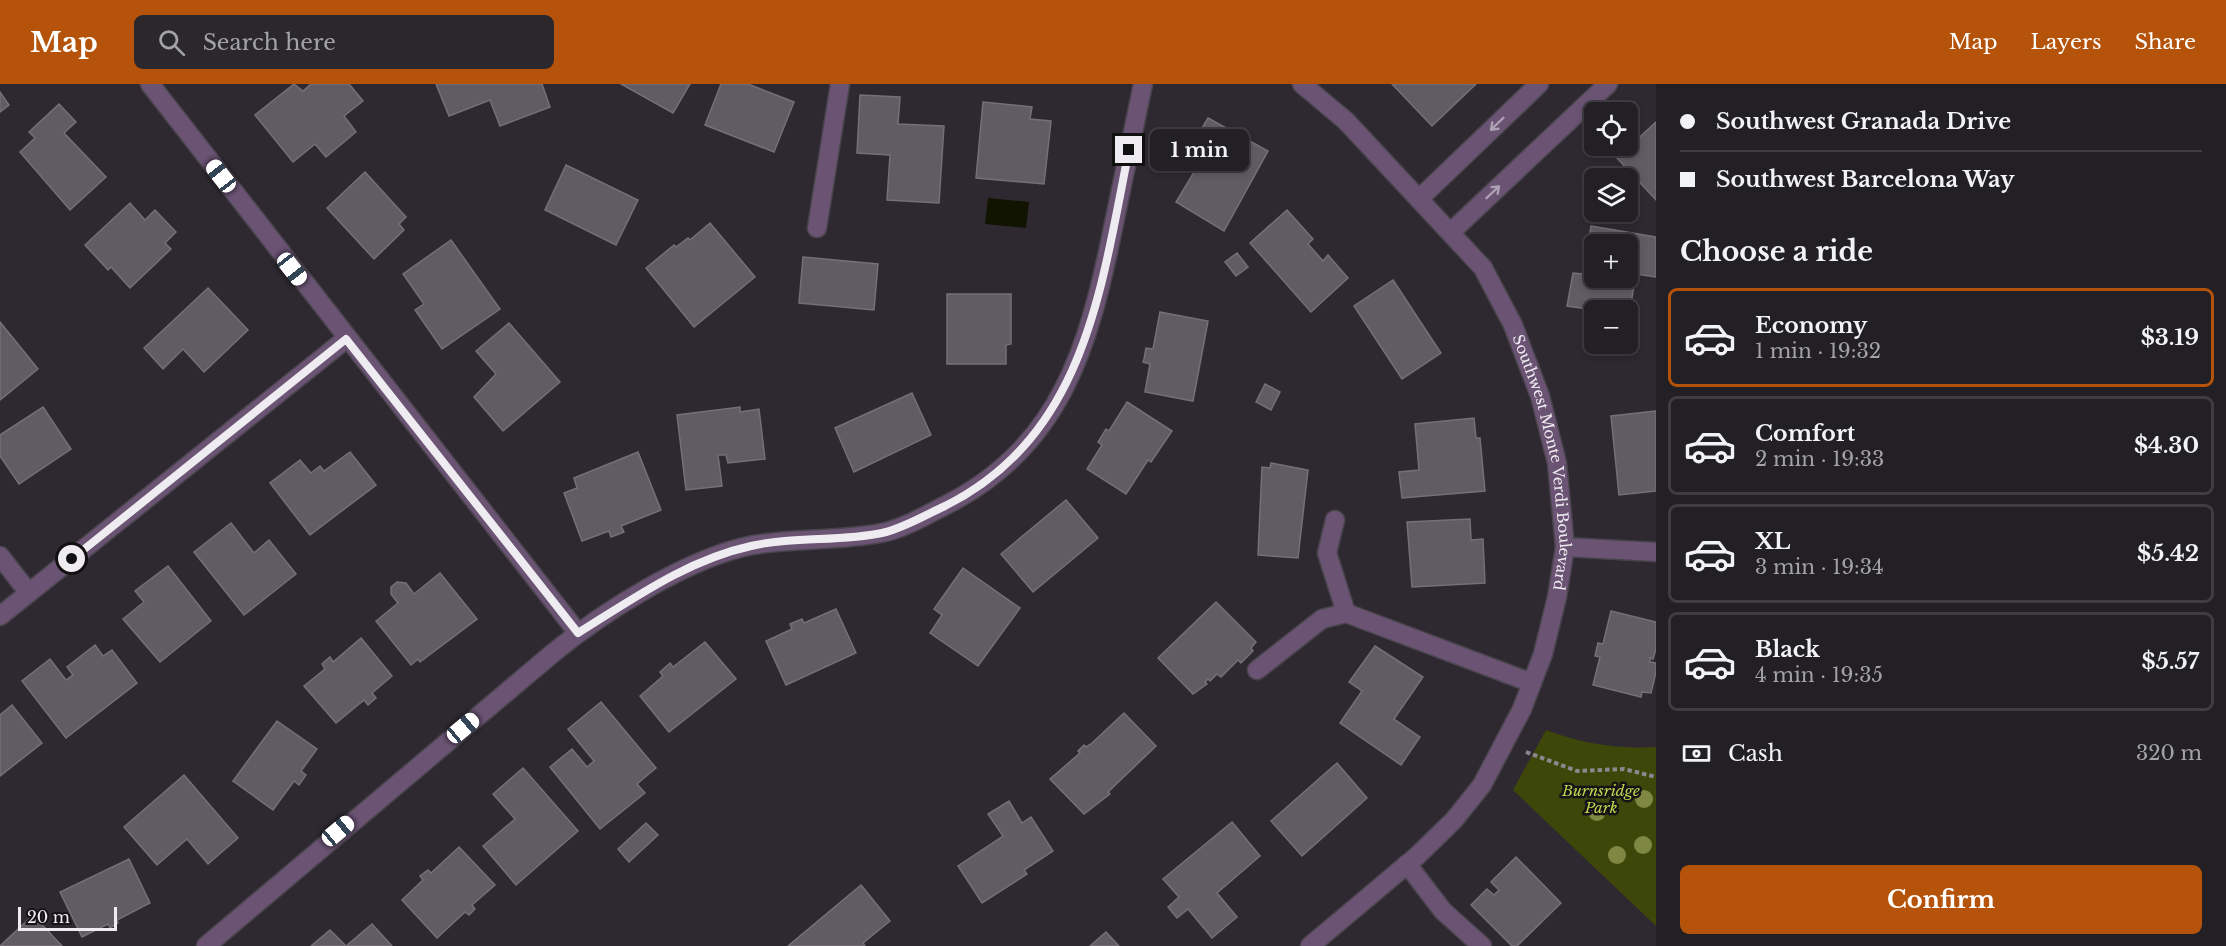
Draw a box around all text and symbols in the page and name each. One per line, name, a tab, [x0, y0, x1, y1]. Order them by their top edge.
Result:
search box	[134, 15, 554, 69]
text: Map	[30, 25, 98, 60]
icon: search	[155, 26, 188, 59]
text: Search here	[203, 29, 336, 56]
text: Map	[1949, 29, 1998, 55]
text: Layers	[2031, 29, 2102, 55]
text: Share	[2135, 29, 2196, 55]
map controls	[1584, 102, 1638, 354]
button: locate	[1584, 102, 1638, 156]
text: Southwest Granada Drive	[1716, 108, 2011, 135]
one-way arrow	[1490, 117, 1505, 131]
callout: 1 min	[1150, 129, 1249, 171]
route end	[1115, 136, 1142, 163]
text: 1 min	[1171, 138, 1228, 162]
car	[203, 156, 239, 196]
text: Southwest Barcelona Way	[1716, 166, 2014, 193]
button: layers	[1584, 168, 1638, 222]
one-way arrow	[1486, 185, 1501, 199]
button: +	[1584, 234, 1638, 288]
text: Choose a ride	[1680, 235, 1873, 268]
car	[274, 249, 310, 289]
button: −	[1584, 300, 1638, 354]
icon: car	[1683, 311, 1737, 365]
text: Economy	[1755, 312, 1867, 339]
text: $3.19	[2141, 324, 2199, 351]
street label: Southwest Monte Verdi Boulevard	[1509, 332, 1575, 592]
text: 1 min · 19:32	[1755, 339, 1881, 363]
icon: car	[1683, 419, 1737, 473]
text: Comfort	[1755, 420, 1855, 447]
text: $4.30	[2134, 432, 2199, 459]
text: 2 min · 19:33	[1755, 447, 1884, 471]
icon: car	[1683, 527, 1737, 581]
text: XL	[1755, 528, 1790, 555]
text: $5.42	[2137, 540, 2199, 567]
route start	[58, 545, 85, 572]
text: 3 min · 19:34	[1755, 555, 1884, 579]
icon: car	[1683, 635, 1737, 689]
text: Black	[1755, 636, 1820, 663]
text: $5.57	[2142, 648, 2199, 675]
text: 4 min · 19:35	[1755, 663, 1883, 687]
car	[443, 710, 483, 746]
icon: cash	[1680, 737, 1713, 770]
text: Cash	[1728, 740, 1783, 767]
text: 320 m	[2136, 741, 2202, 765]
park label: Burnsridge Park	[1561, 781, 1640, 817]
car	[318, 813, 358, 849]
button: Confirm	[1680, 865, 2202, 934]
scale bar	[18, 904, 117, 932]
text: 20 m	[27, 907, 70, 927]

